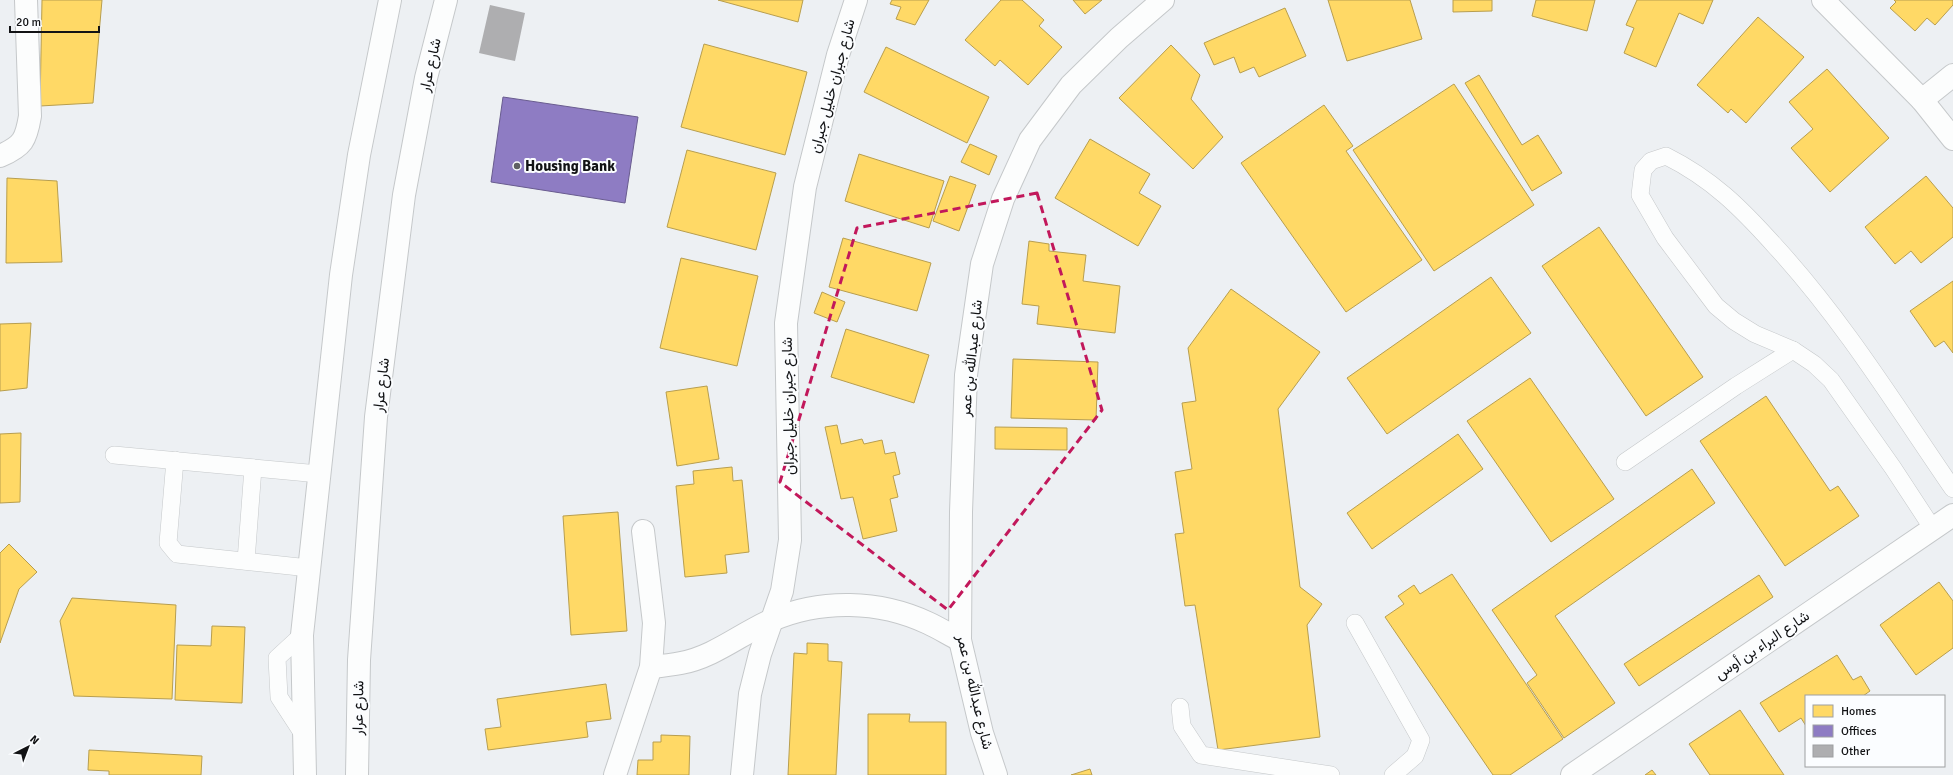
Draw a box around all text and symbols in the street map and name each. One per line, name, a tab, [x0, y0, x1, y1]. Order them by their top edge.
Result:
scale bar	[10, 8, 99, 34]
text: 20 m	[16, 15, 41, 30]
street label: شارع جبران خليل جبران	[805, 17, 861, 156]
street label: شارع عرار	[415, 36, 447, 95]
place label: Housing Bank	[525, 157, 615, 175]
marker: Housing Bank	[512, 161, 522, 171]
street label: شارع عبدالله بن عمر	[956, 299, 988, 419]
street label: شارع جبران خليل جبران	[778, 337, 800, 475]
street label: شارع عرار	[369, 357, 395, 414]
street label: شارع البراء بن أوس	[1711, 607, 1814, 685]
street label: شارع عبدالله بن عمر	[951, 632, 997, 752]
street label: شارع عرار	[349, 680, 369, 737]
legend	[1805, 695, 1945, 767]
text: Homes	[1841, 704, 1876, 719]
text: Offices	[1841, 724, 1876, 739]
north arrow	[8, 727, 48, 767]
text: N	[27, 733, 42, 747]
text: Other	[1841, 744, 1871, 759]

